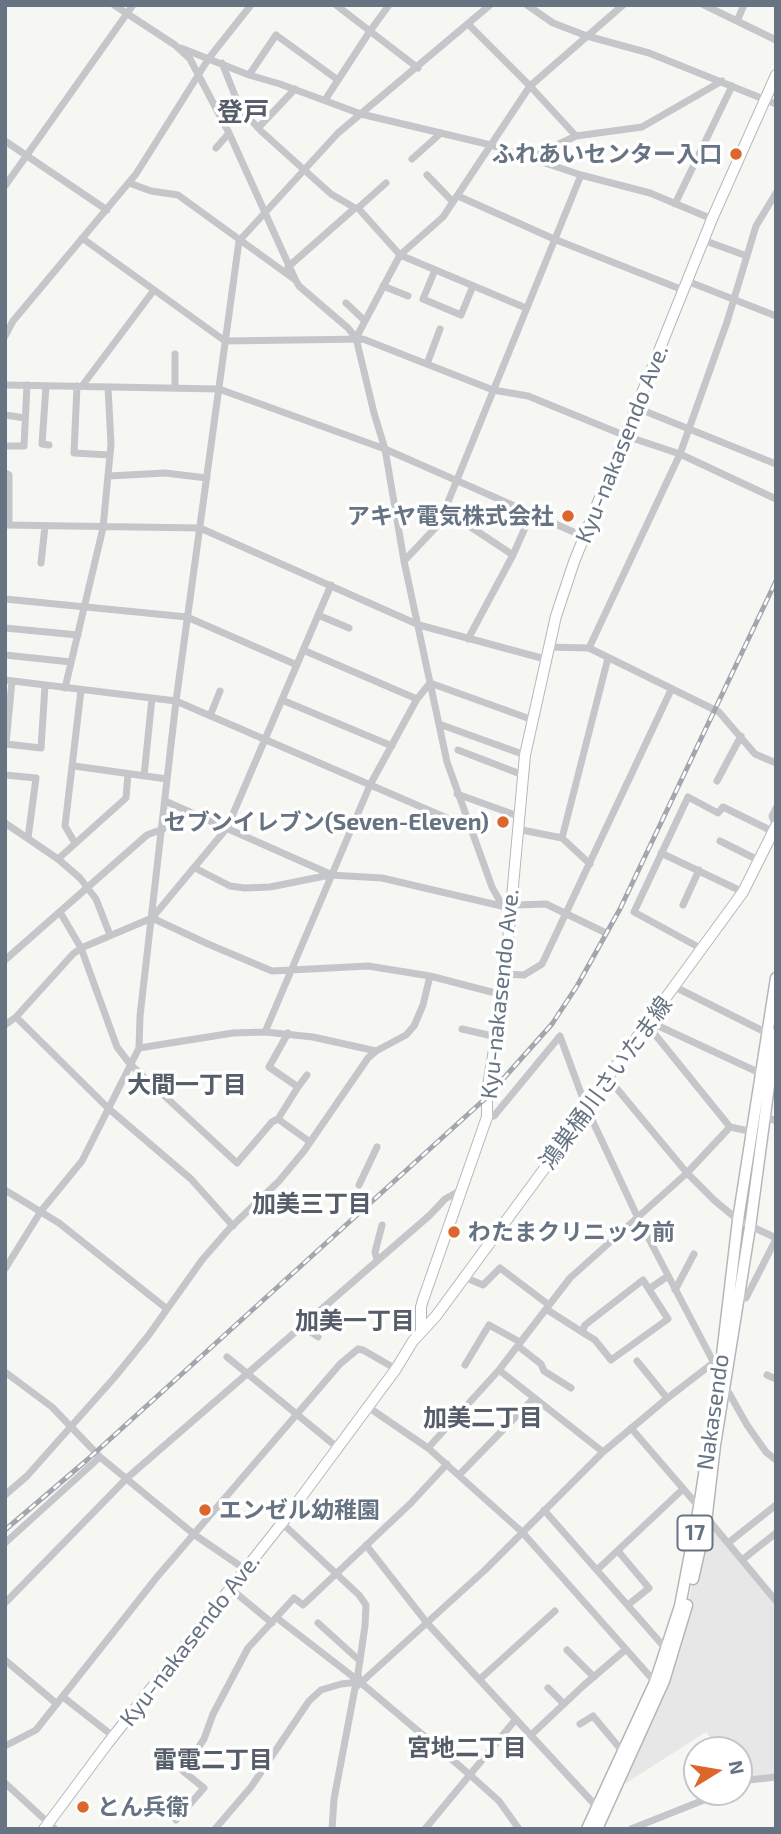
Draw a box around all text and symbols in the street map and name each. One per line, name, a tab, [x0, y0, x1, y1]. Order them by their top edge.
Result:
district label: 登戸	[217, 96, 269, 128]
place label: ふれあいセンター入口	[492, 140, 722, 168]
marker: ふれあいセンター入口	[728, 146, 744, 162]
street label: Kyu-nakasendo Ave.	[570, 341, 674, 547]
place label: アキヤ電気株式会社	[347, 502, 554, 530]
marker: アキヤ電気株式会社	[560, 508, 576, 524]
place label: セブンイレブン(Seven-Eleven)	[164, 808, 489, 836]
marker: セブンイレブン(Seven-Eleven)	[495, 814, 511, 830]
street label: Kyu-nakasendo Ave.	[475, 888, 525, 1100]
street label: 鴻巣桶川さいたま線	[534, 991, 678, 1175]
district label: 大間一丁目	[127, 1071, 247, 1099]
district label: 加美三丁目	[252, 1190, 372, 1218]
place label: わたまクリニック前	[468, 1218, 675, 1246]
marker: わたまクリニック前	[446, 1224, 462, 1240]
district label: 加美一丁目	[295, 1307, 415, 1335]
street label: Nakasendo	[691, 1352, 735, 1472]
district label: 加美二丁目	[423, 1404, 543, 1432]
place label: エンゼル幼稚園	[219, 1496, 380, 1524]
marker: エンゼル幼稚園	[197, 1502, 213, 1518]
road number: 17	[678, 1516, 712, 1550]
street label: Kyu-nakasendo Ave.	[114, 1548, 266, 1732]
district label: 宮地二丁目	[407, 1734, 527, 1762]
north arrow	[683, 1736, 753, 1806]
district label: 雷電二丁目	[153, 1746, 273, 1774]
text: N	[725, 1758, 750, 1776]
place label: とん兵衛	[97, 1793, 189, 1821]
marker: とん兵衛	[75, 1799, 91, 1815]

